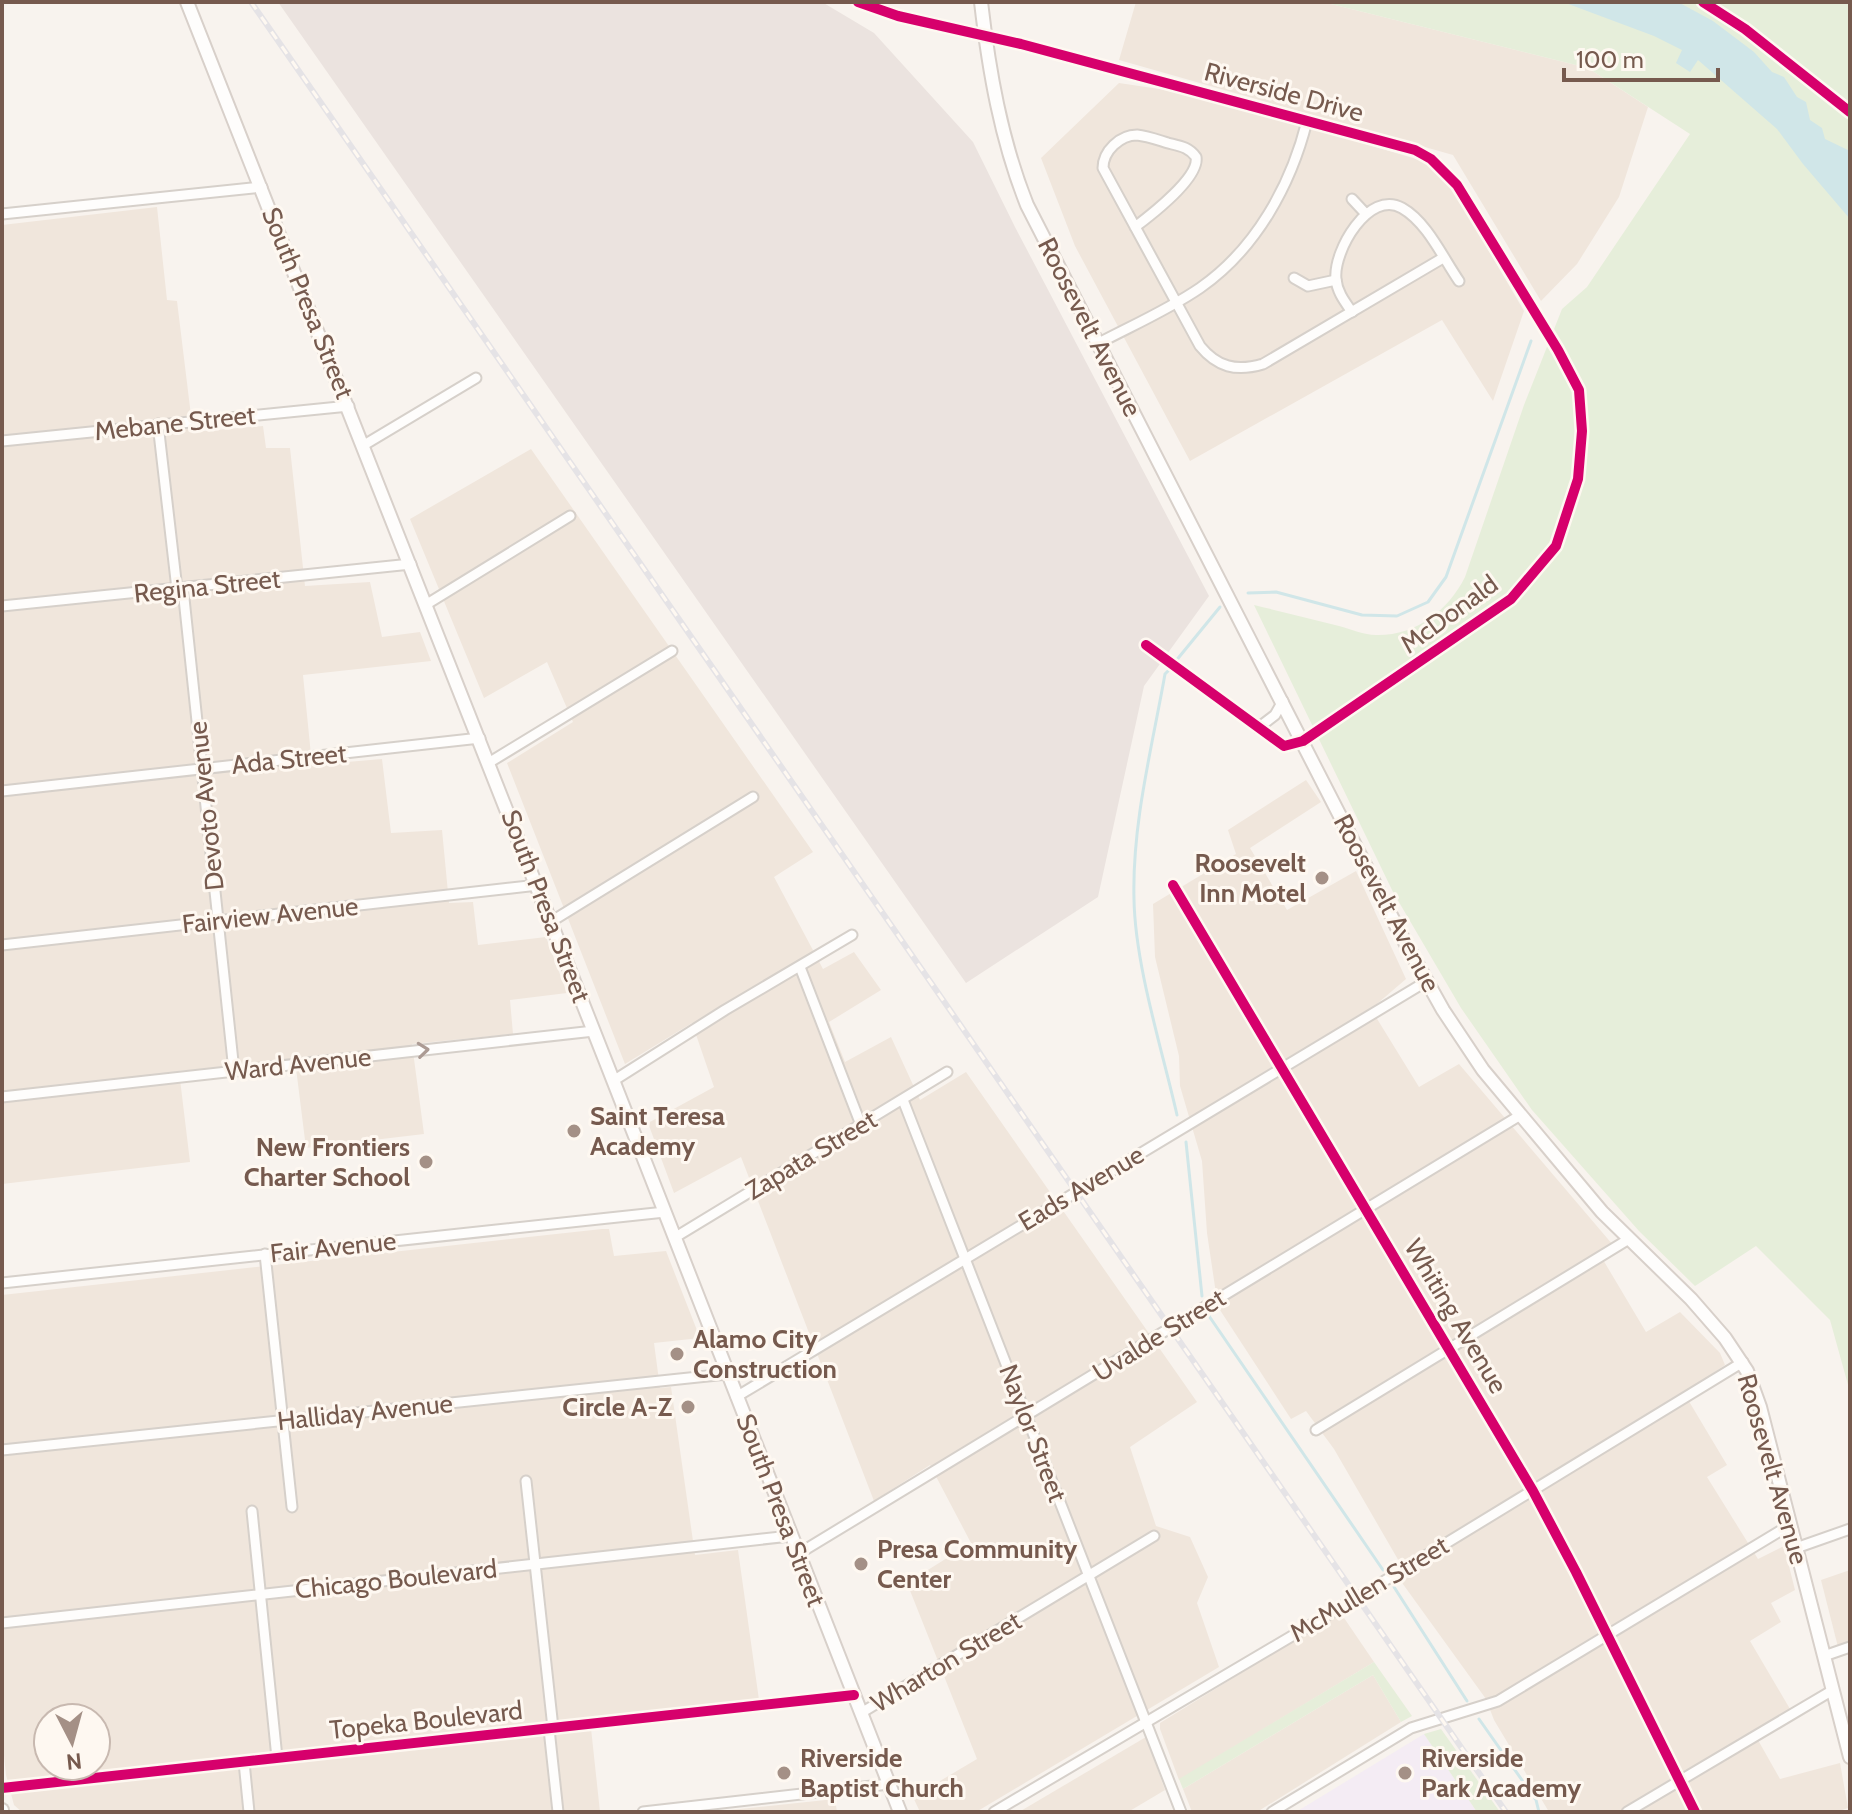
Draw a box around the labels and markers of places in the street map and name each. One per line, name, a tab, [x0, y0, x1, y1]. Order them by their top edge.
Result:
place label: Roosevelt Inn Motel	[1195, 847, 1306, 909]
marker: Roosevelt Inn Motel	[1313, 869, 1331, 887]
place label: Saint Teresa Academy	[590, 1100, 725, 1162]
marker: Saint Teresa Academy	[565, 1122, 583, 1140]
place label: New Frontiers Charter School	[244, 1131, 410, 1193]
marker: New Frontiers Charter School	[417, 1153, 435, 1171]
place label: Alamo City Construction	[693, 1323, 837, 1385]
marker: Alamo City Construction	[668, 1345, 686, 1363]
place label: Circle A-Z	[562, 1391, 673, 1423]
marker: Circle A-Z	[679, 1398, 697, 1416]
place label: Presa Community Center	[877, 1533, 1077, 1595]
marker: Presa Community Center	[852, 1555, 870, 1573]
place label: Riverside Baptist Church	[800, 1742, 964, 1804]
place label: Riverside Park Academy	[1421, 1742, 1581, 1804]
marker: Riverside Baptist Church	[775, 1764, 793, 1782]
marker: Riverside Park Academy	[1396, 1764, 1414, 1782]

